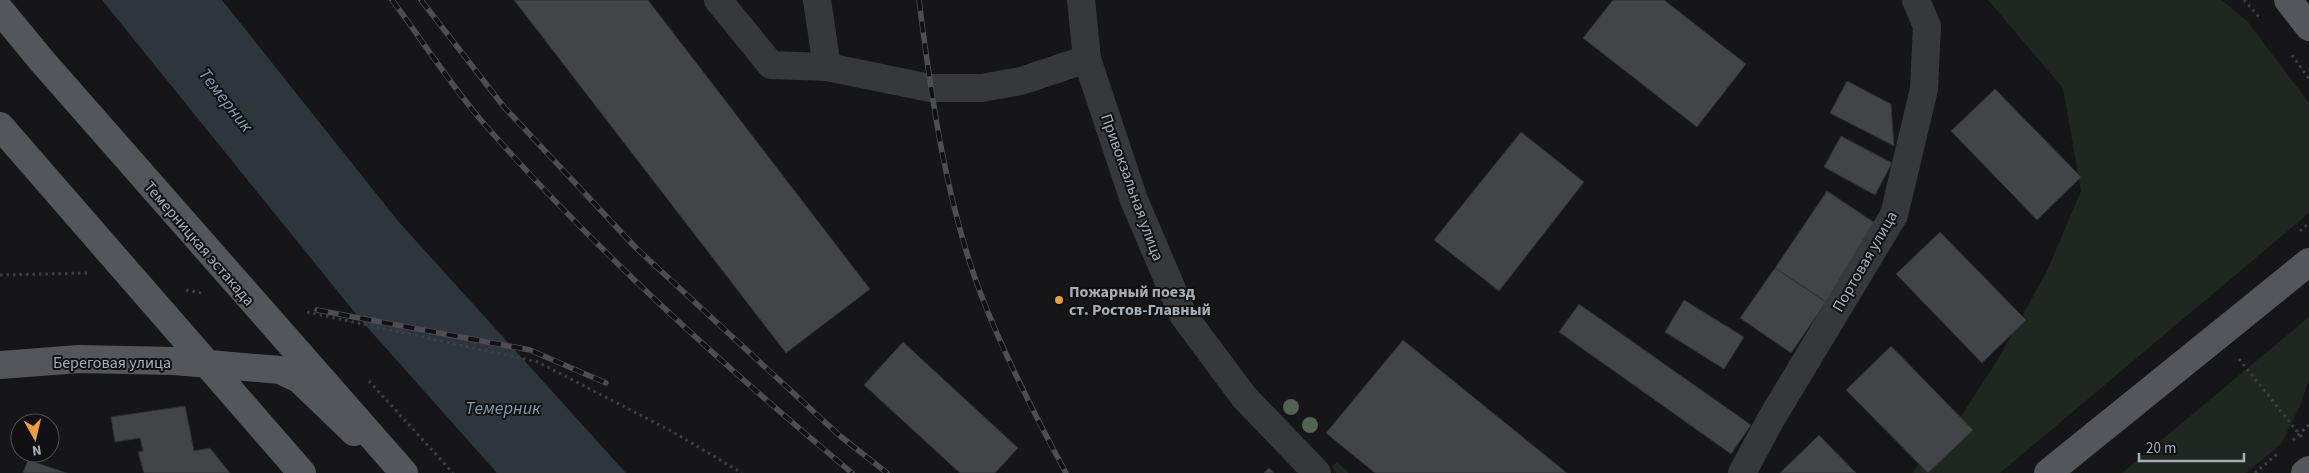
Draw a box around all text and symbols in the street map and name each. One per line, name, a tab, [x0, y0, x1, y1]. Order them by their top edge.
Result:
water label: Темерник	[193, 63, 259, 138]
street label: Привокзальная улица	[1095, 111, 1169, 264]
street label: Темерницкая эстакада	[139, 177, 260, 311]
street label: Портовая улица	[1827, 207, 1903, 316]
place label: Пожарный поезд ст. Ростов-Главный	[1069, 281, 1211, 321]
marker: Пожарный поезд ст. Ростов-Главный	[1053, 294, 1065, 306]
street label: Береговая улица	[53, 352, 171, 374]
water label: Темерник	[465, 396, 541, 421]
north arrow	[10, 413, 60, 463]
scale bar	[2139, 430, 2244, 462]
text: 20 m	[2146, 438, 2176, 459]
text: N	[31, 439, 43, 460]

